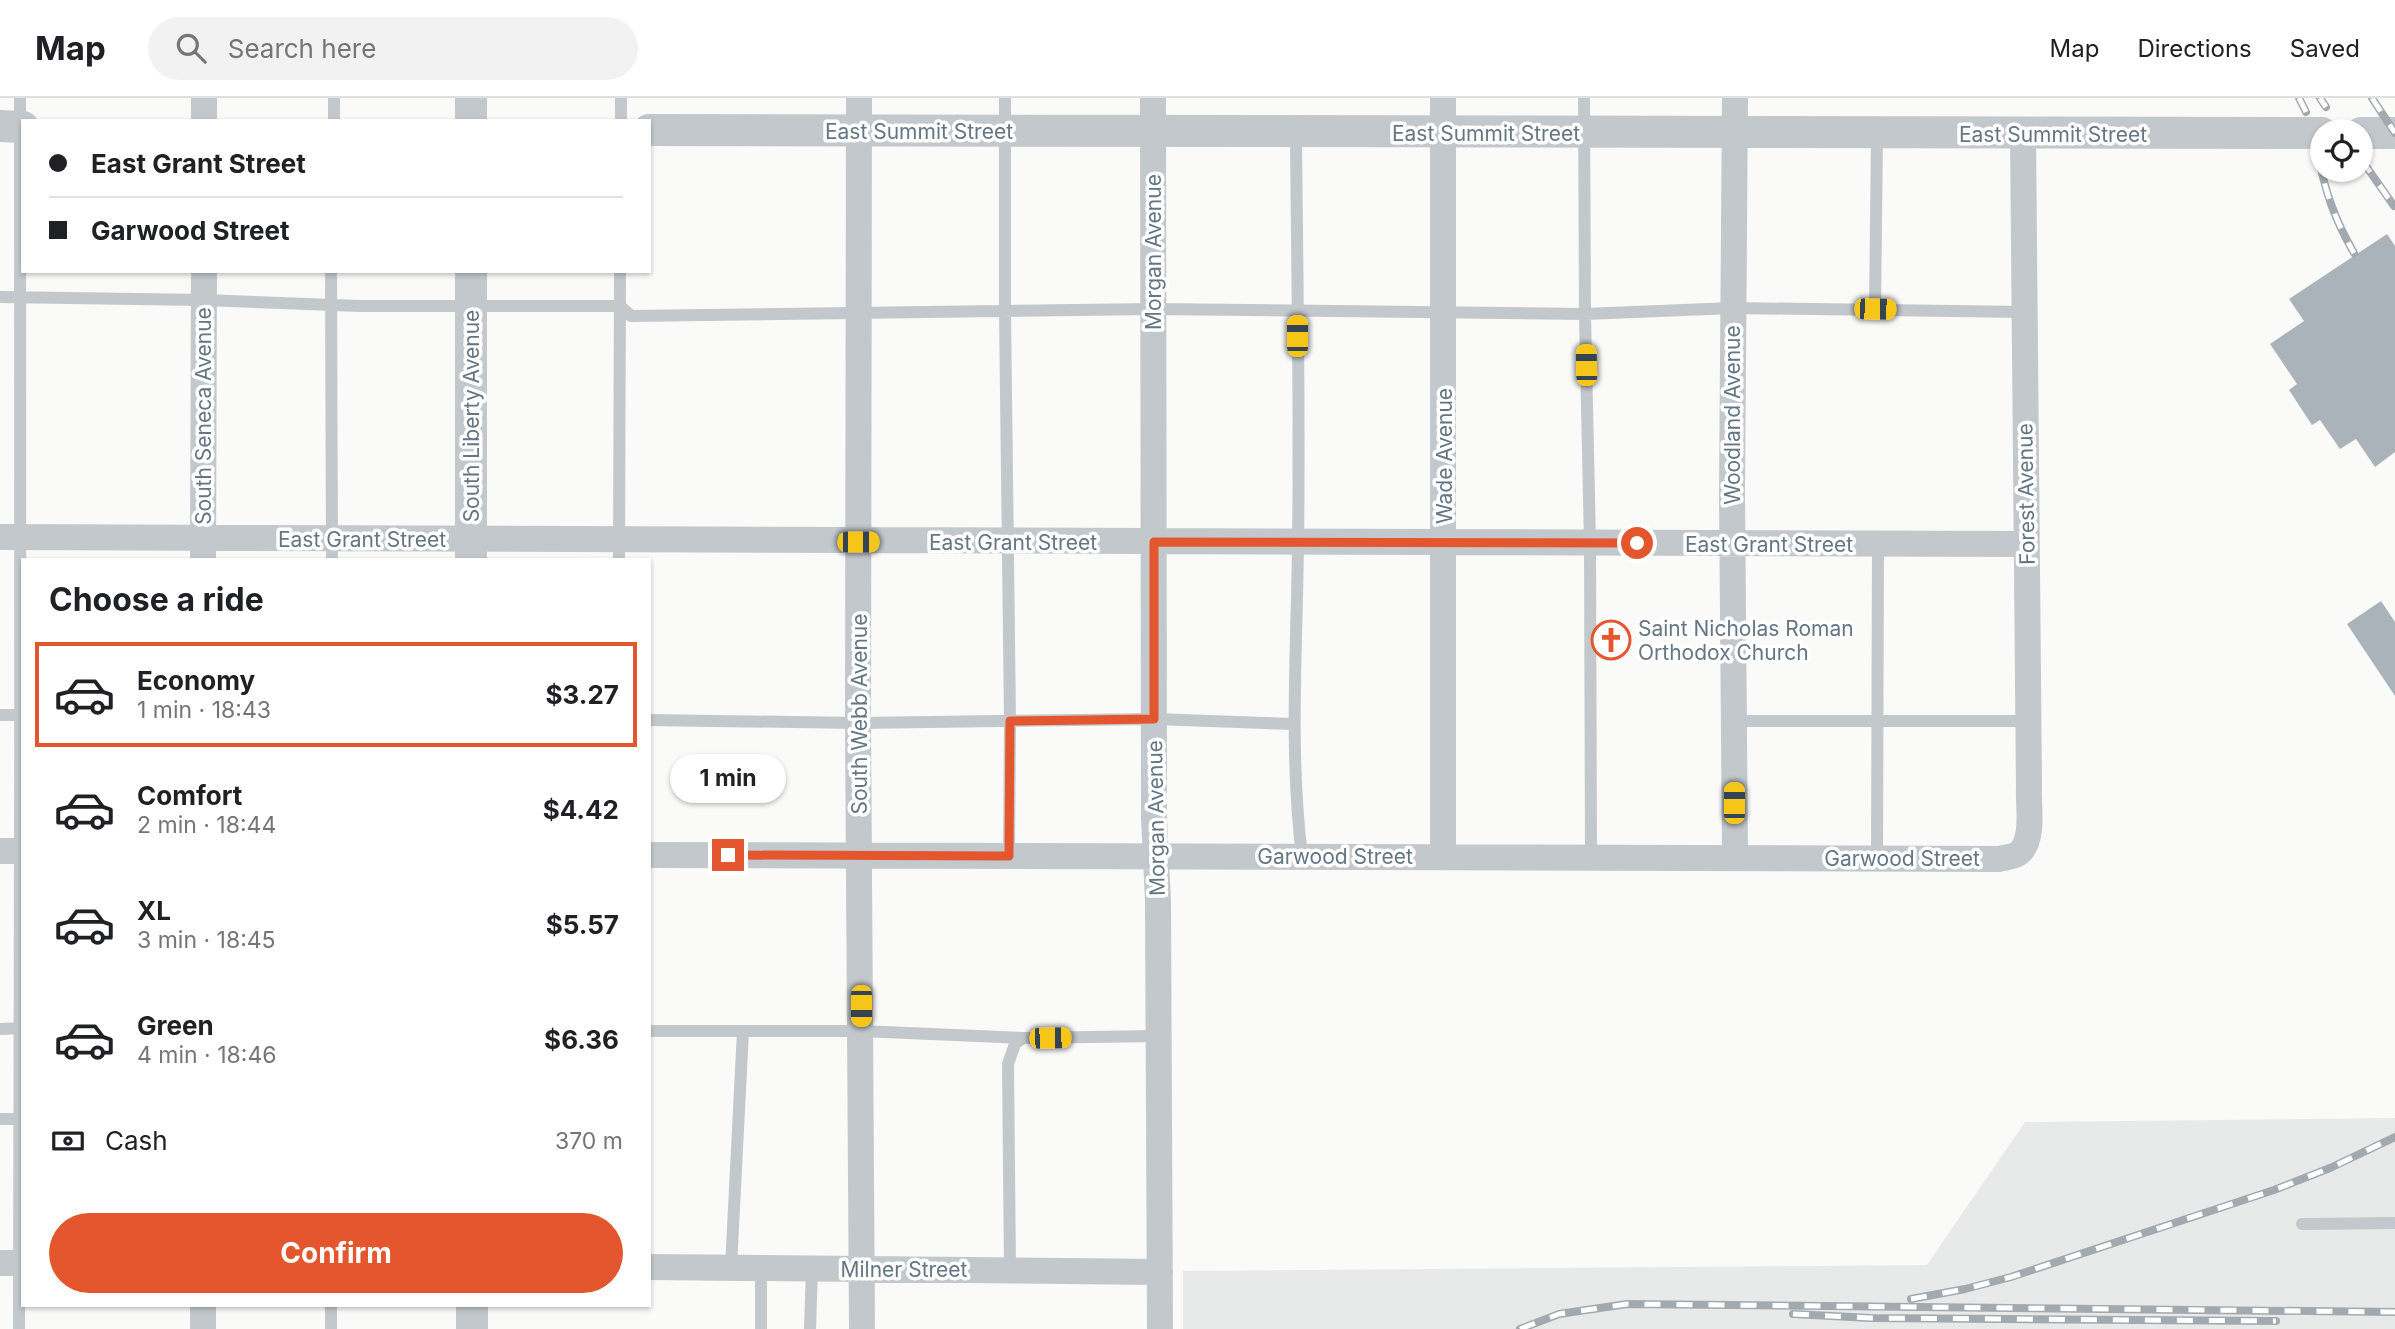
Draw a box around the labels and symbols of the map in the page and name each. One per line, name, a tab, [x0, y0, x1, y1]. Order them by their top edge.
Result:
street label: East Summit Street	[825, 119, 1013, 144]
street label: East Summit Street	[1392, 121, 1580, 146]
street label: East Summit Street	[1959, 122, 2147, 147]
street label: Morgan Avenue	[1141, 174, 1166, 330]
car	[1854, 298, 1897, 320]
street label: South Seneca Avenue	[191, 307, 216, 525]
street label: South Liberty Avenue	[459, 310, 484, 522]
car	[1287, 315, 1308, 357]
street label: Woodland Avenue	[1720, 325, 1745, 505]
car	[1576, 344, 1597, 386]
street label: Wade Avenue	[1432, 388, 1457, 524]
street label: Forest Avenue	[2012, 423, 2040, 565]
street label: East Grant Street	[278, 527, 446, 552]
route start	[1621, 527, 1653, 559]
street label: East Grant Street	[929, 530, 1097, 555]
car	[838, 532, 880, 553]
street label: East Grant Street	[1685, 532, 1853, 557]
street label: South Webb Avenue	[847, 614, 872, 814]
place label: Saint Nicholas Roman Orthodox Church	[1638, 616, 1854, 665]
church icon: Saint Nicholas Roman Orthodox Church	[1590, 619, 1632, 661]
street label: Morgan Avenue	[1142, 740, 1170, 896]
callout: 1 min	[670, 754, 786, 802]
car	[1724, 782, 1745, 824]
route end	[712, 839, 744, 871]
street label: Garwood Street	[1257, 844, 1413, 869]
street label: Garwood Street	[1824, 846, 1980, 871]
car	[851, 985, 872, 1027]
car	[1029, 1027, 1072, 1049]
street label: Milner Street	[841, 1257, 968, 1282]

